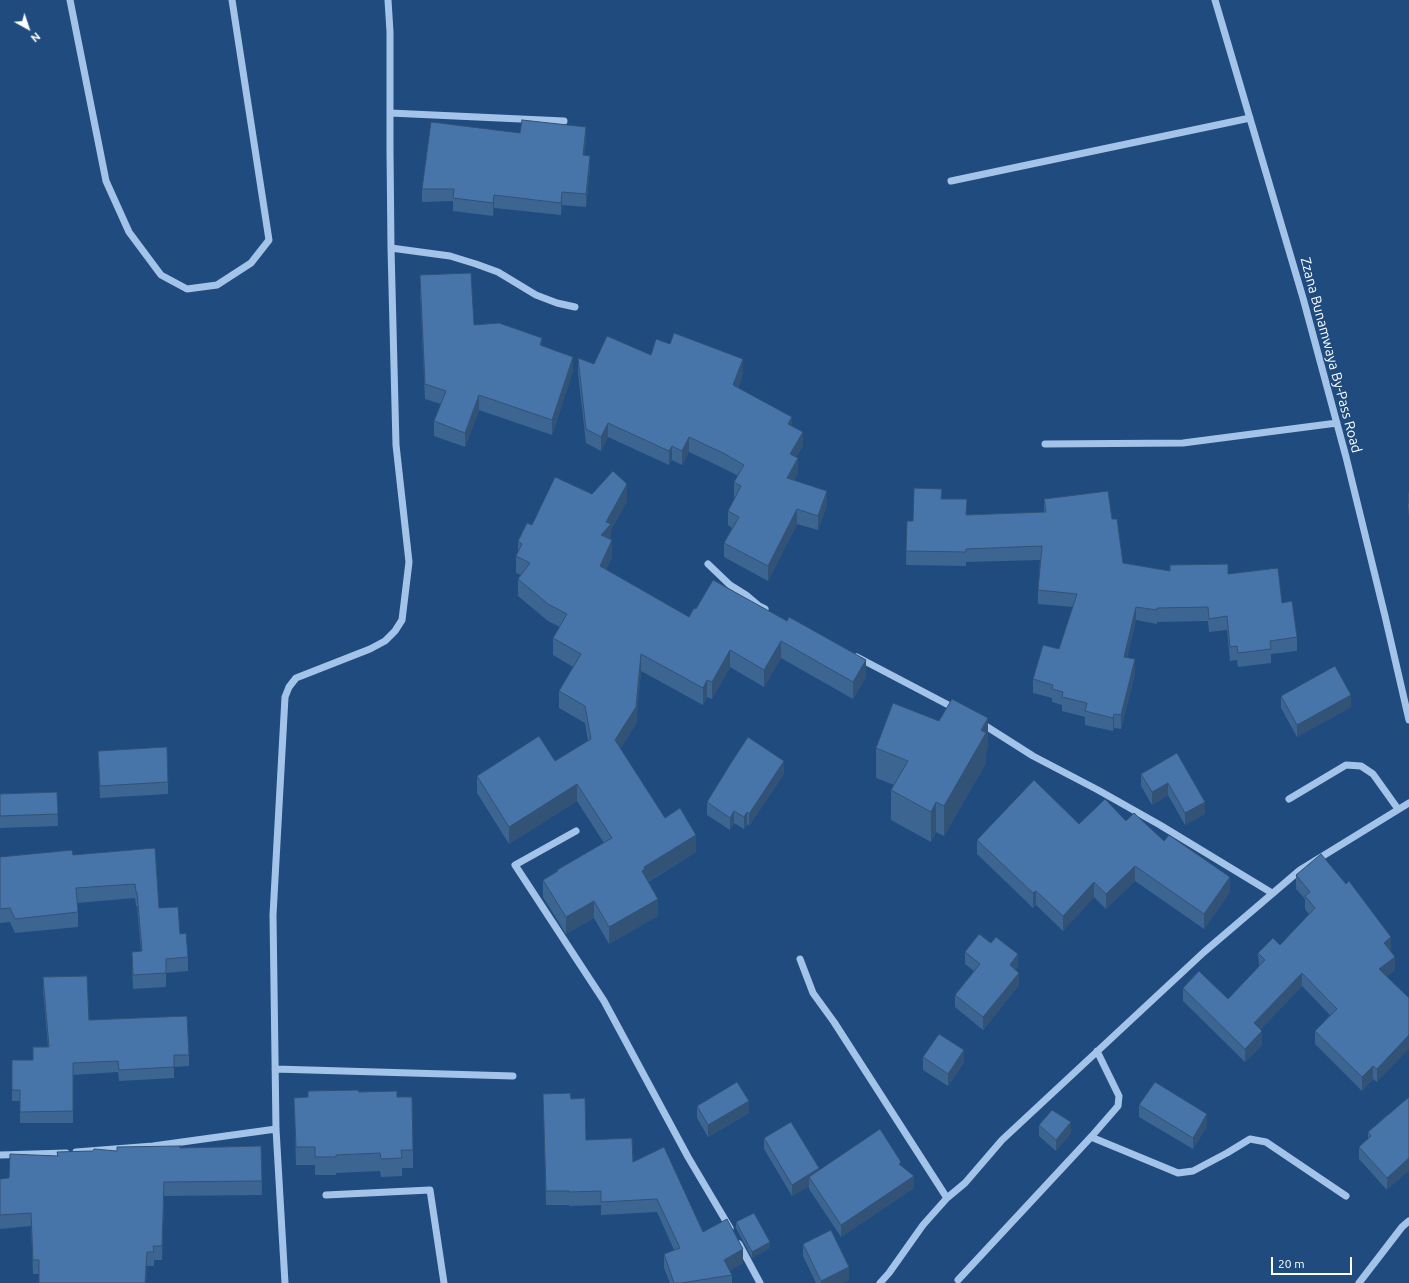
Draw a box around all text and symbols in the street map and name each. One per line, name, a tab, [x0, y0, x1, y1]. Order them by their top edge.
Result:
north arrow	[8, 8, 48, 48]
text: N	[29, 30, 43, 44]
street label: Zzana Bunamwaya By-Pass Road	[1297, 255, 1365, 455]
scale bar	[1273, 1249, 1354, 1275]
text: 20 m	[1278, 1257, 1305, 1270]

